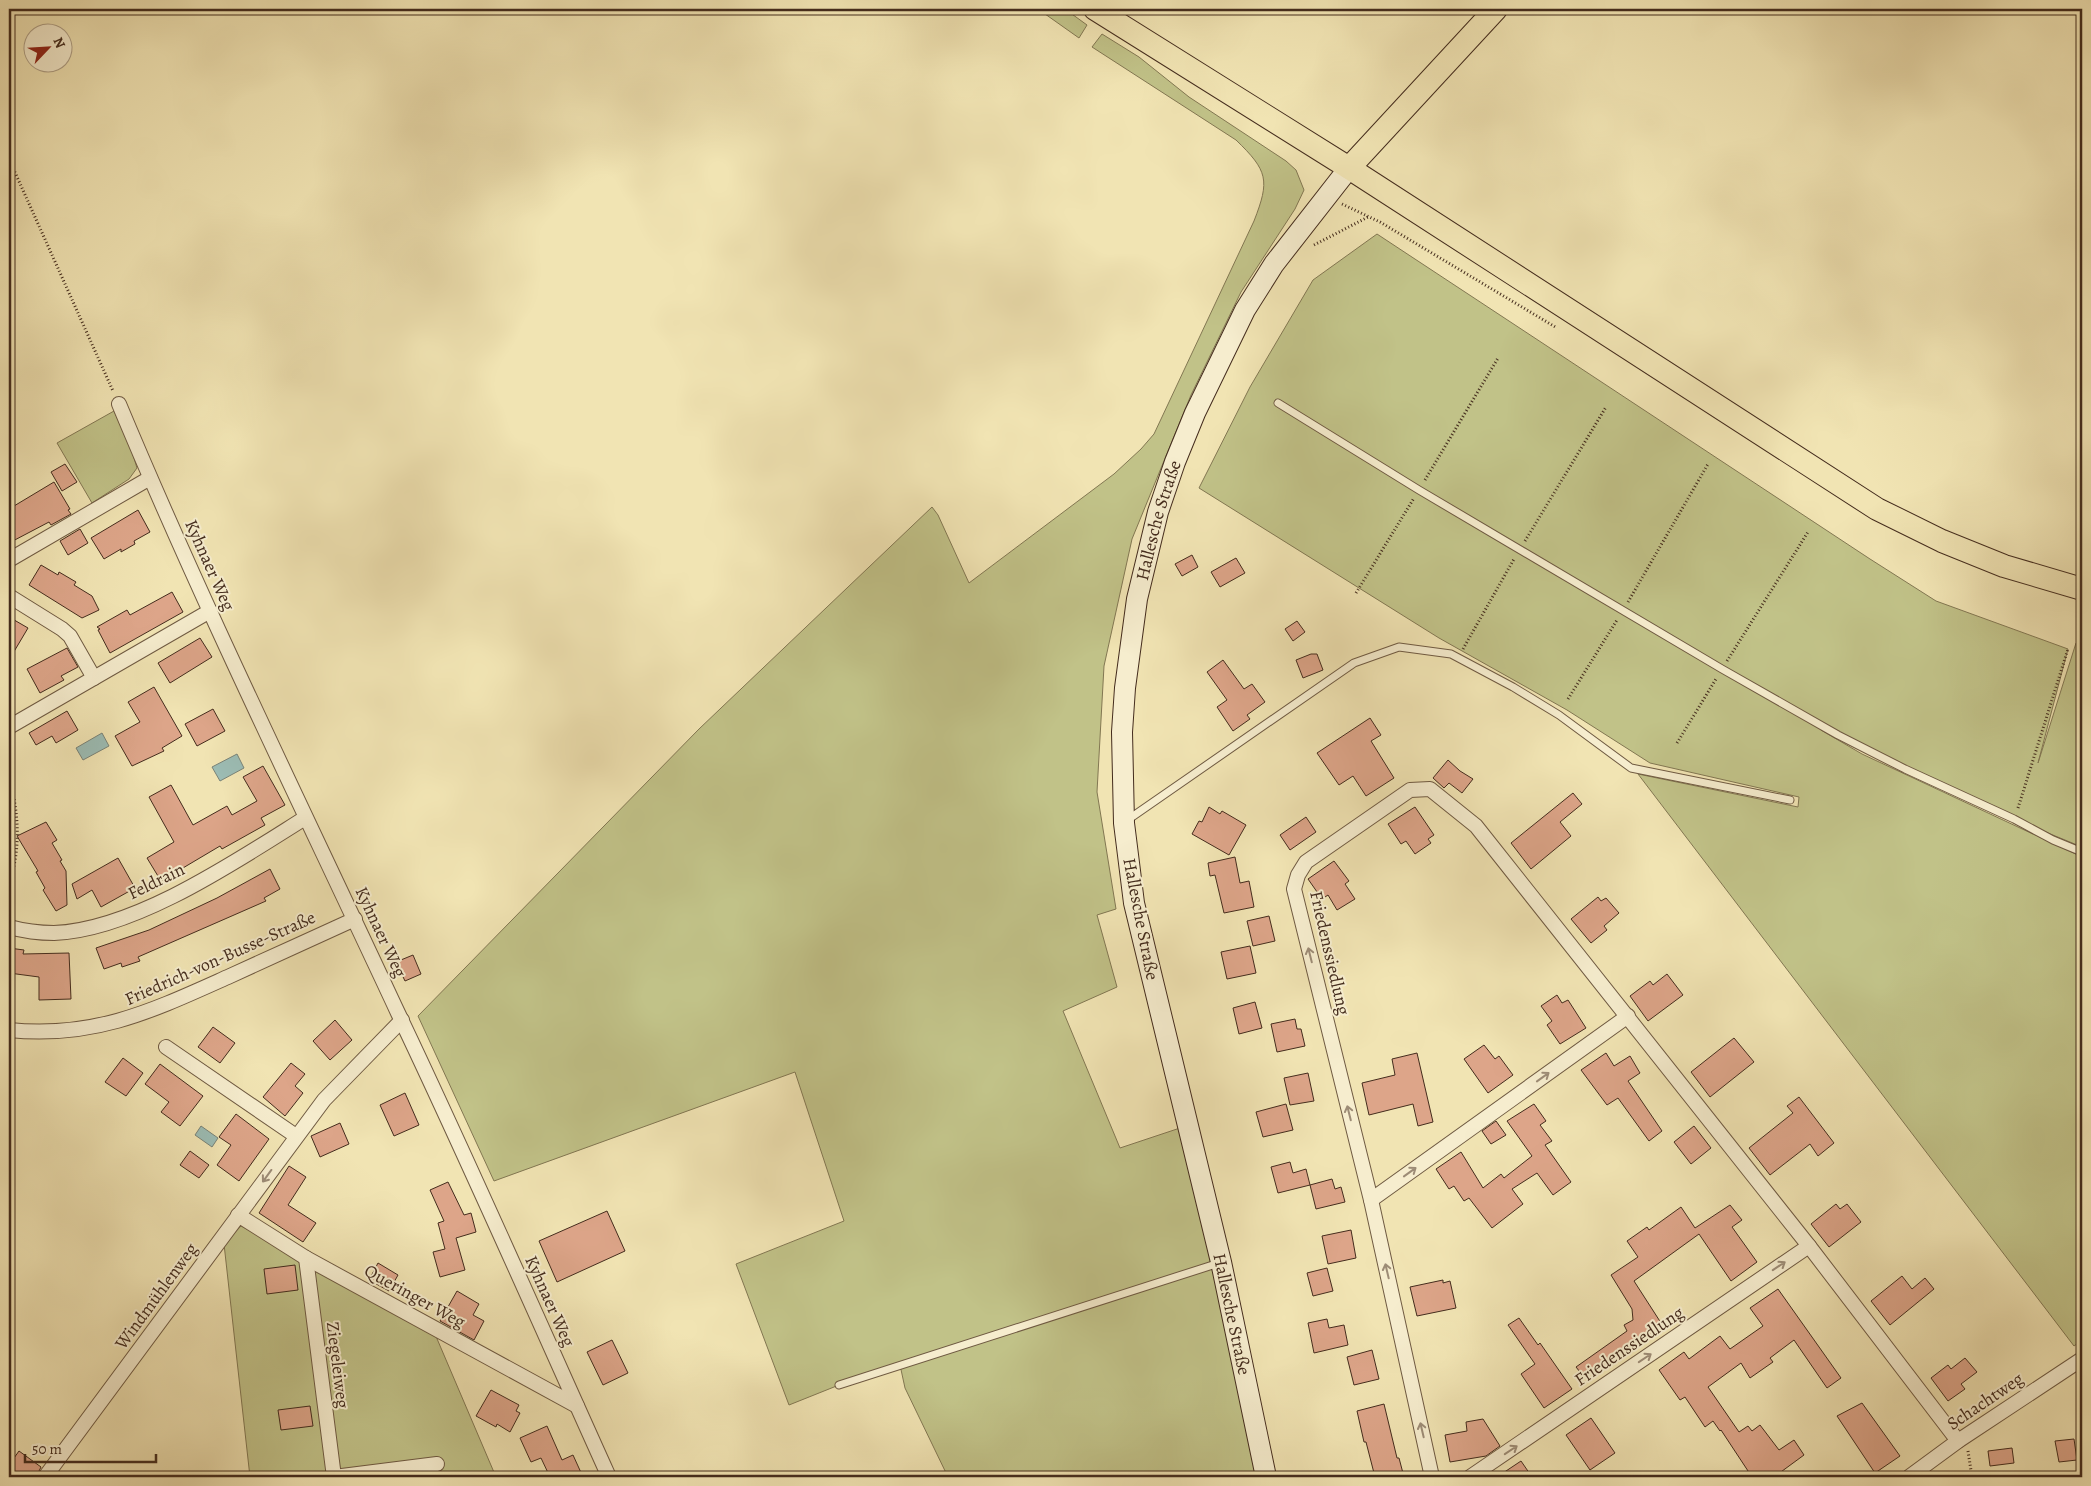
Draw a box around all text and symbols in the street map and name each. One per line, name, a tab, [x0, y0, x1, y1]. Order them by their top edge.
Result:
north arrow	[22, 22, 72, 72]
text: N	[49, 34, 70, 51]
street label: Hallesche Straße	[1130, 457, 1187, 583]
street label: Kyhnaer Weg	[179, 516, 241, 614]
street label: Hallesche Straße	[1117, 856, 1165, 982]
street label: Feldrain	[124, 857, 189, 905]
street label: Kyhnaer Weg	[350, 883, 412, 981]
street label: Friedenssiedlung	[1304, 889, 1356, 1017]
street label: Friedrich-von-Busse-Straße	[121, 905, 319, 1011]
one-way arrow	[1305, 948, 1314, 964]
one-way arrow	[1536, 1072, 1550, 1082]
one-way arrow	[1344, 1105, 1353, 1121]
one-way arrow	[1403, 1166, 1417, 1177]
one-way arrow	[262, 1169, 272, 1183]
street label: Windmühlenweg	[109, 1238, 203, 1355]
street label: Hallesche Straße	[1207, 1251, 1257, 1377]
street label: Kyhnaer Weg	[519, 1252, 581, 1350]
street label: Queringer Weg	[360, 1258, 470, 1334]
one-way arrow	[1772, 1261, 1786, 1271]
one-way arrow	[1381, 1263, 1391, 1279]
street label: Friedenssiedlung	[1570, 1301, 1688, 1391]
street label: Ziegeleiweg	[321, 1320, 355, 1410]
one-way arrow	[1638, 1353, 1652, 1363]
street label: Schachtweg	[1942, 1367, 2028, 1435]
one-way arrow	[1417, 1422, 1426, 1438]
scale bar	[25, 1431, 156, 1463]
text: 50 m	[32, 1439, 62, 1459]
one-way arrow	[1503, 1445, 1517, 1455]

